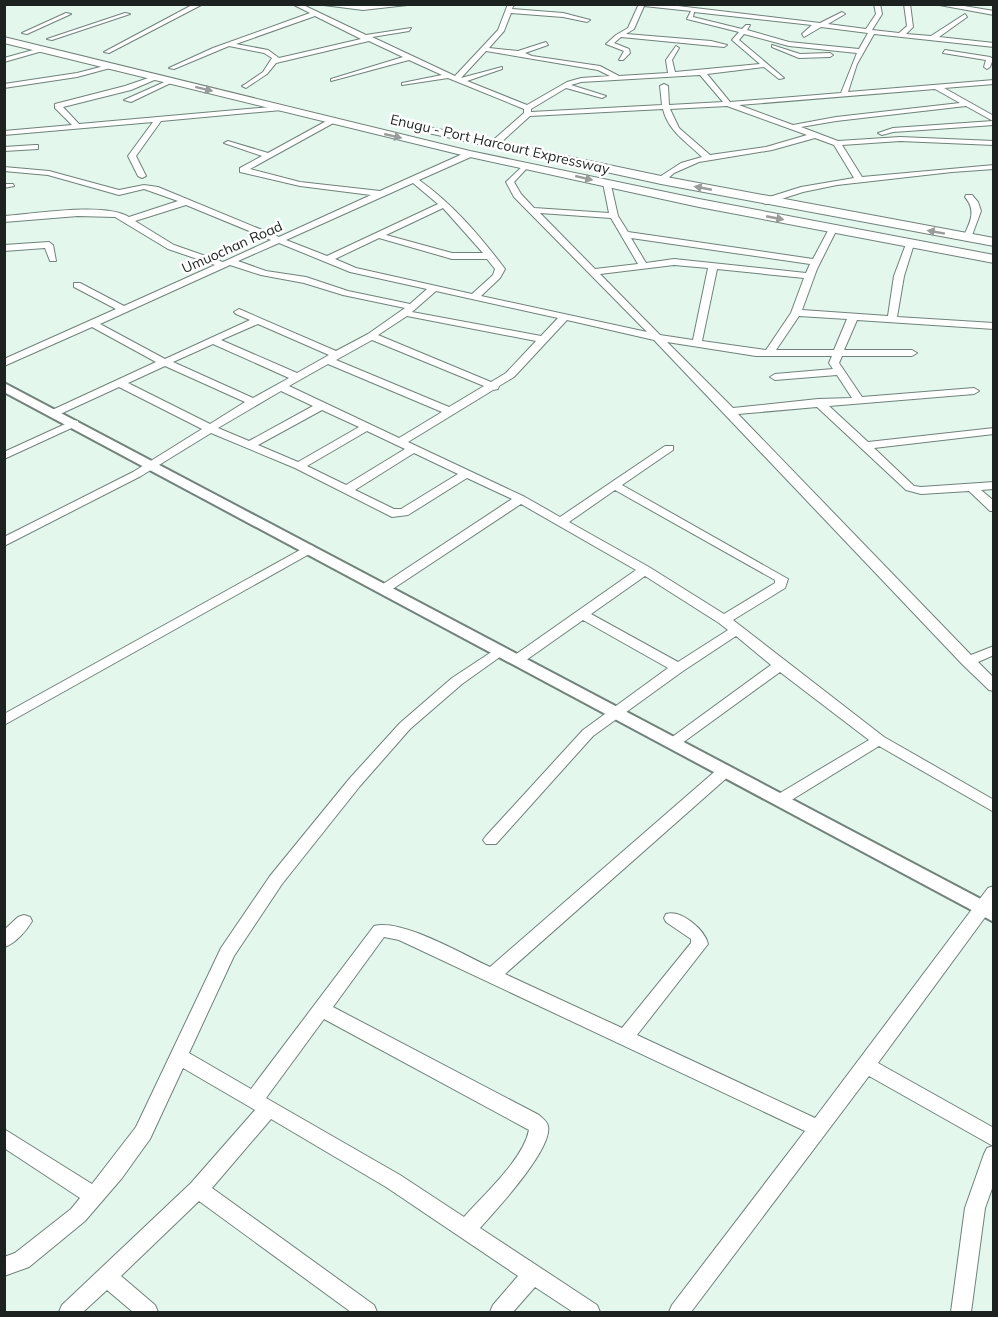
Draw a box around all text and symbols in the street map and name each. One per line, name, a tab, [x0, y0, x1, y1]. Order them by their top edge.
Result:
one-way arrow	[195, 84, 213, 94]
street label: Enugu - Port Harcourt Expressway	[389, 110, 612, 178]
one-way arrow	[384, 131, 403, 141]
one-way arrow	[574, 174, 593, 184]
one-way arrow	[693, 183, 712, 192]
one-way arrow	[765, 214, 784, 223]
street label: Umuochan Road	[179, 217, 285, 277]
one-way arrow	[926, 228, 945, 237]

